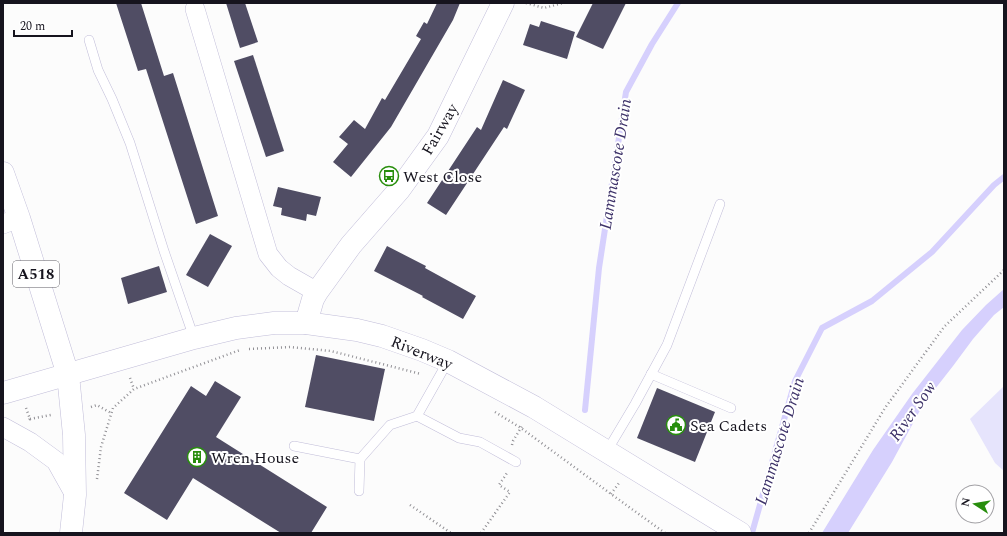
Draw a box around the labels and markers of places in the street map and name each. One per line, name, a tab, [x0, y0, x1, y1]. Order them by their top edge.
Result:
bus stop icon: West Close	[378, 165, 400, 187]
place label: West Close	[403, 165, 482, 189]
public building icon: Sea Cadets	[665, 414, 687, 436]
place label: Sea Cadets	[690, 414, 767, 438]
building icon: Wren House	[186, 446, 208, 468]
place label: Wren House	[211, 446, 299, 470]

